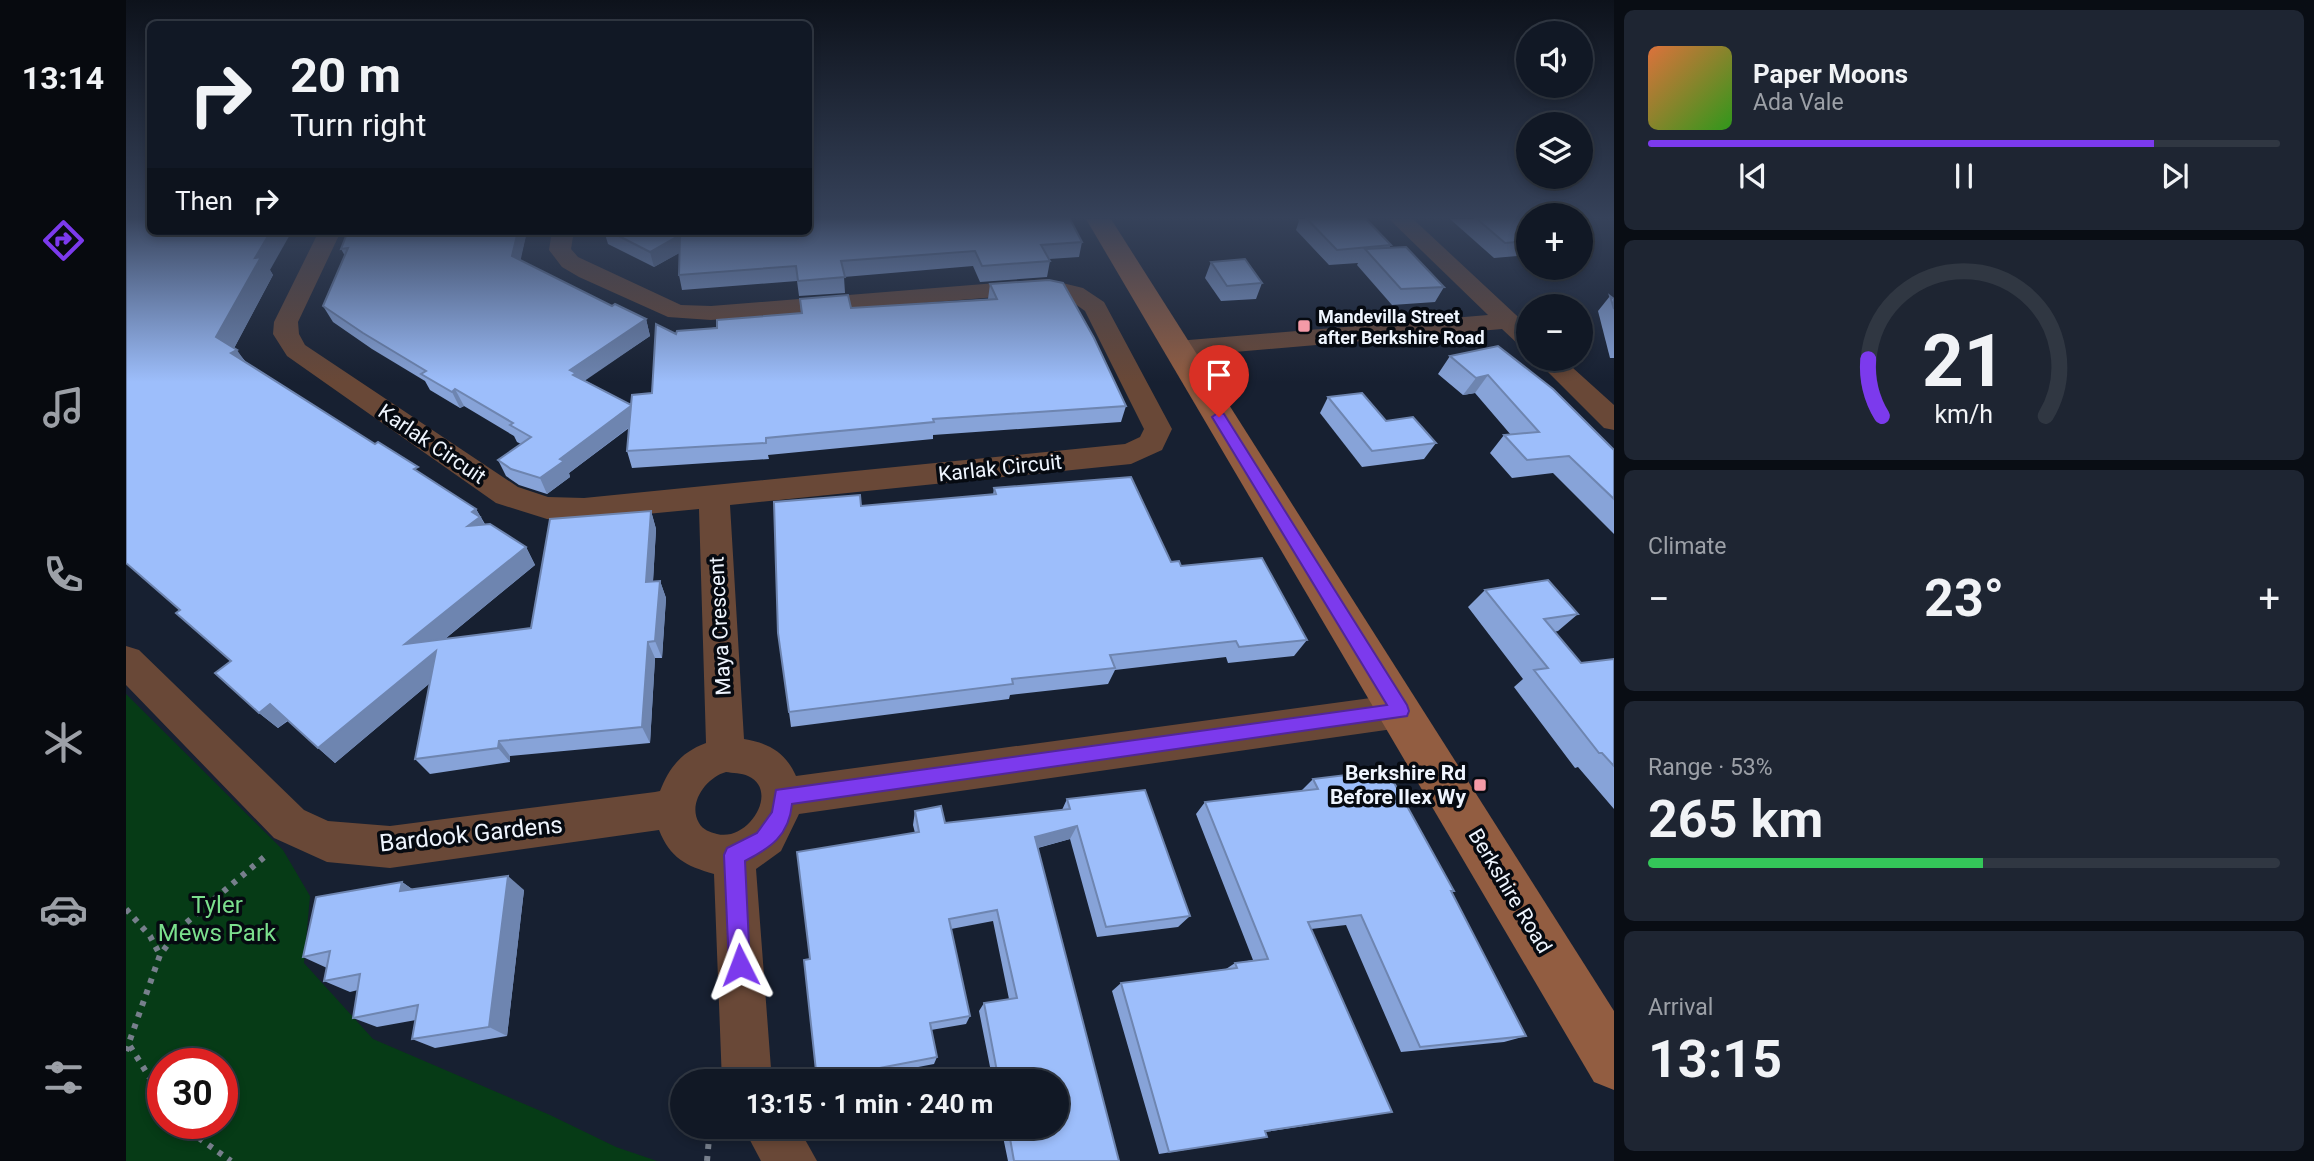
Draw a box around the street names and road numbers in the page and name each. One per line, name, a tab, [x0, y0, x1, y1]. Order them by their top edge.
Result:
street label: Karlak Circuit	[374, 399, 490, 489]
street label: Karlak Circuit	[937, 450, 1063, 486]
street label: Maya Crescent	[704, 556, 736, 696]
street label: Bardook Gardens	[378, 810, 564, 858]
street label: Berkshire Road	[1463, 824, 1557, 958]

